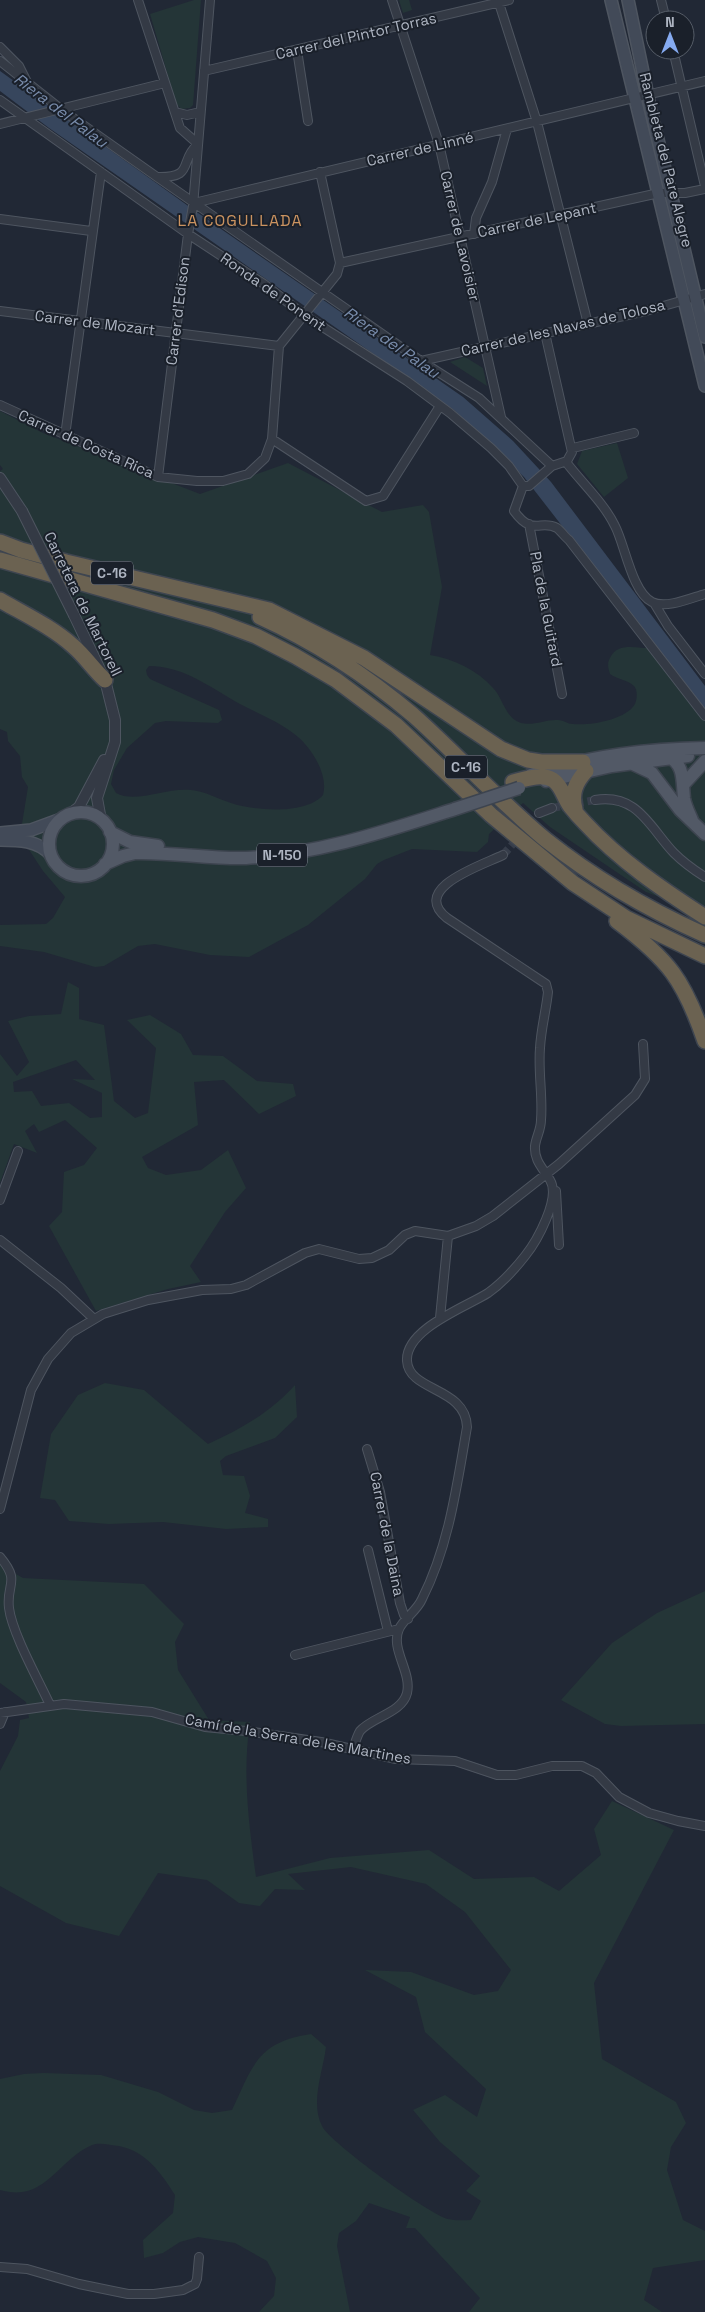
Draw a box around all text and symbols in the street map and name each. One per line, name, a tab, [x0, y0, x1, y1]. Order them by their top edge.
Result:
street label: Carrer del Pintor Torras	[274, 8, 438, 63]
north arrow	[645, 10, 695, 60]
text: N	[665, 13, 675, 31]
water label: Riera del Palau	[10, 68, 113, 153]
street label: Rambleta del Pare Alegre	[636, 70, 697, 249]
street label: Carrer de Linné	[365, 127, 475, 170]
street label: Carrer de Lavoisier	[436, 169, 485, 303]
street label: Carrer de Lepant	[476, 198, 598, 241]
district label: LA COGULLADA	[178, 210, 303, 231]
street label: Ronda de Ponent	[217, 248, 330, 335]
street label: Carrer d'Edison	[161, 256, 194, 366]
street label: Carrer de les Navas de Tolosa	[459, 295, 667, 360]
water label: Riera del Palau	[340, 302, 444, 384]
street label: Carrer de Mozart	[34, 306, 156, 339]
street label: Carrer de Costa Rica	[15, 405, 157, 482]
street label: Carretera de Martorell	[40, 528, 127, 679]
street label: Pla de la Guitard	[526, 550, 567, 668]
road number: C-16	[91, 562, 133, 584]
road number: C-16	[445, 756, 487, 779]
road number: N-150	[257, 844, 307, 866]
street label: Carrer de la Daina	[366, 1470, 409, 1598]
street label: Camí de la Serra de les Martines	[183, 1709, 413, 1768]

